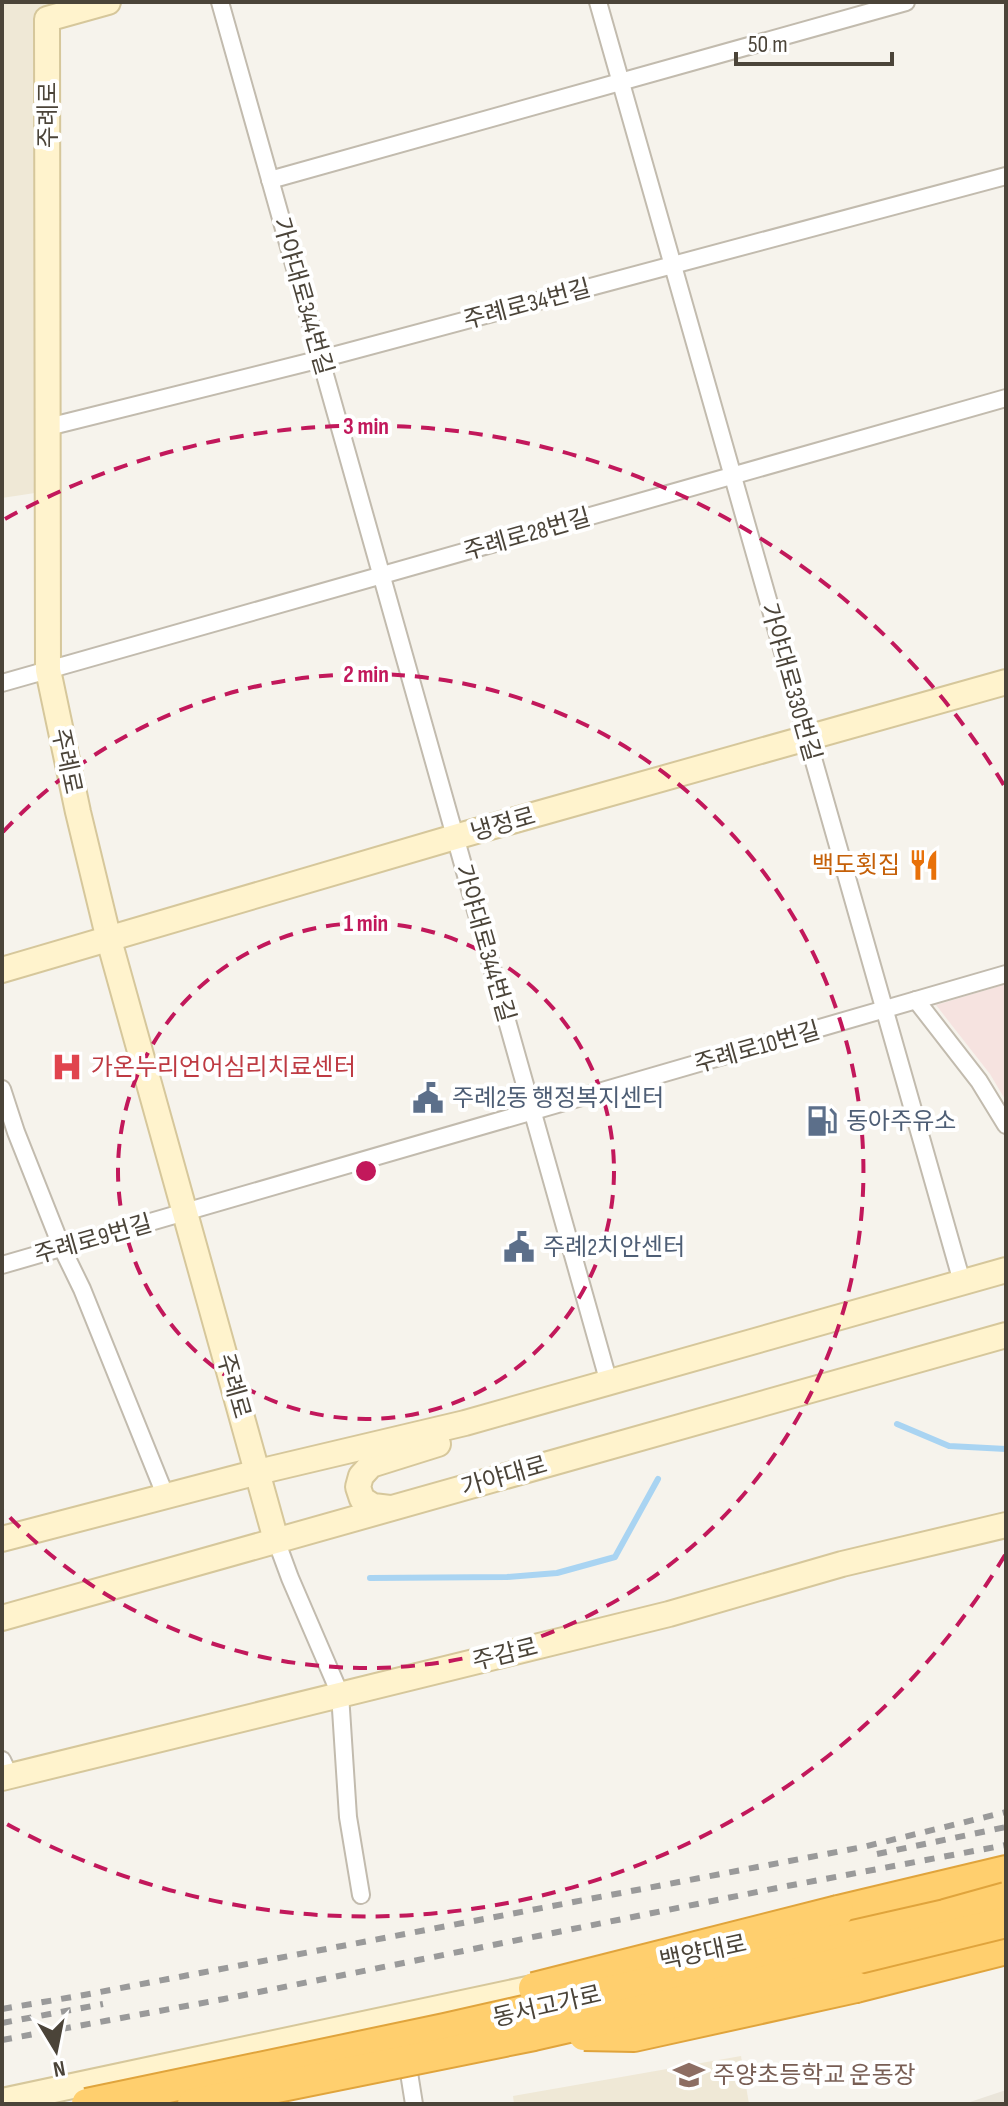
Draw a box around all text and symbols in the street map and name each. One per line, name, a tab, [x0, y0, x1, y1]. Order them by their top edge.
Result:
scale bar	[736, 16, 892, 66]
text: 50 m	[748, 30, 788, 59]
street label: 주례로	[34, 82, 63, 148]
street label: 가야대로344번길	[266, 214, 339, 378]
street label: 주례로34번길	[460, 274, 594, 335]
text: 3 min	[343, 412, 389, 441]
street label: 주례로28번길	[460, 503, 594, 566]
street label: 가야대로330번길	[754, 600, 827, 765]
text: 2 min	[343, 660, 389, 689]
street label: 주례로	[45, 726, 88, 797]
street label: 냉정로	[467, 801, 539, 848]
restaurant icon: 백도횟집	[907, 848, 941, 882]
place label: 백도횟집	[812, 851, 900, 880]
street label: 가야대로344번길	[448, 861, 521, 1025]
text: 1 min	[344, 909, 388, 938]
street label: 주례로10번길	[691, 1016, 823, 1079]
hospital icon: 가온누리언어심리치료센터	[50, 1050, 84, 1084]
place label: 가온누리언어심리치료센터	[91, 1053, 356, 1082]
public building icon: 주례2동 행정복지센터	[411, 1081, 445, 1115]
place label: 주례2동 행정복지센터	[452, 1084, 664, 1113]
fuel station icon: 동아주유소	[805, 1104, 839, 1138]
place label: 동아주유소	[846, 1107, 956, 1136]
centre of rings	[352, 1157, 380, 1185]
street label: 주례로9번길	[31, 1209, 155, 1270]
public building icon: 주례2치안센터	[502, 1230, 536, 1264]
place label: 주례2치안센터	[543, 1233, 685, 1262]
street label: 주례로	[210, 1350, 257, 1422]
street label: 가야대로	[458, 1450, 551, 1503]
street label: 주감로	[469, 1632, 541, 1677]
street label: 백양대로	[657, 1929, 749, 1976]
street label: 동서고가로	[490, 1980, 604, 2033]
north arrow	[16, 2010, 96, 2090]
text: N	[51, 2054, 67, 2083]
school or university icon: 주양초등학교 운동장	[672, 2058, 706, 2092]
place label: 주양초등학교 운동장	[713, 2061, 916, 2090]

